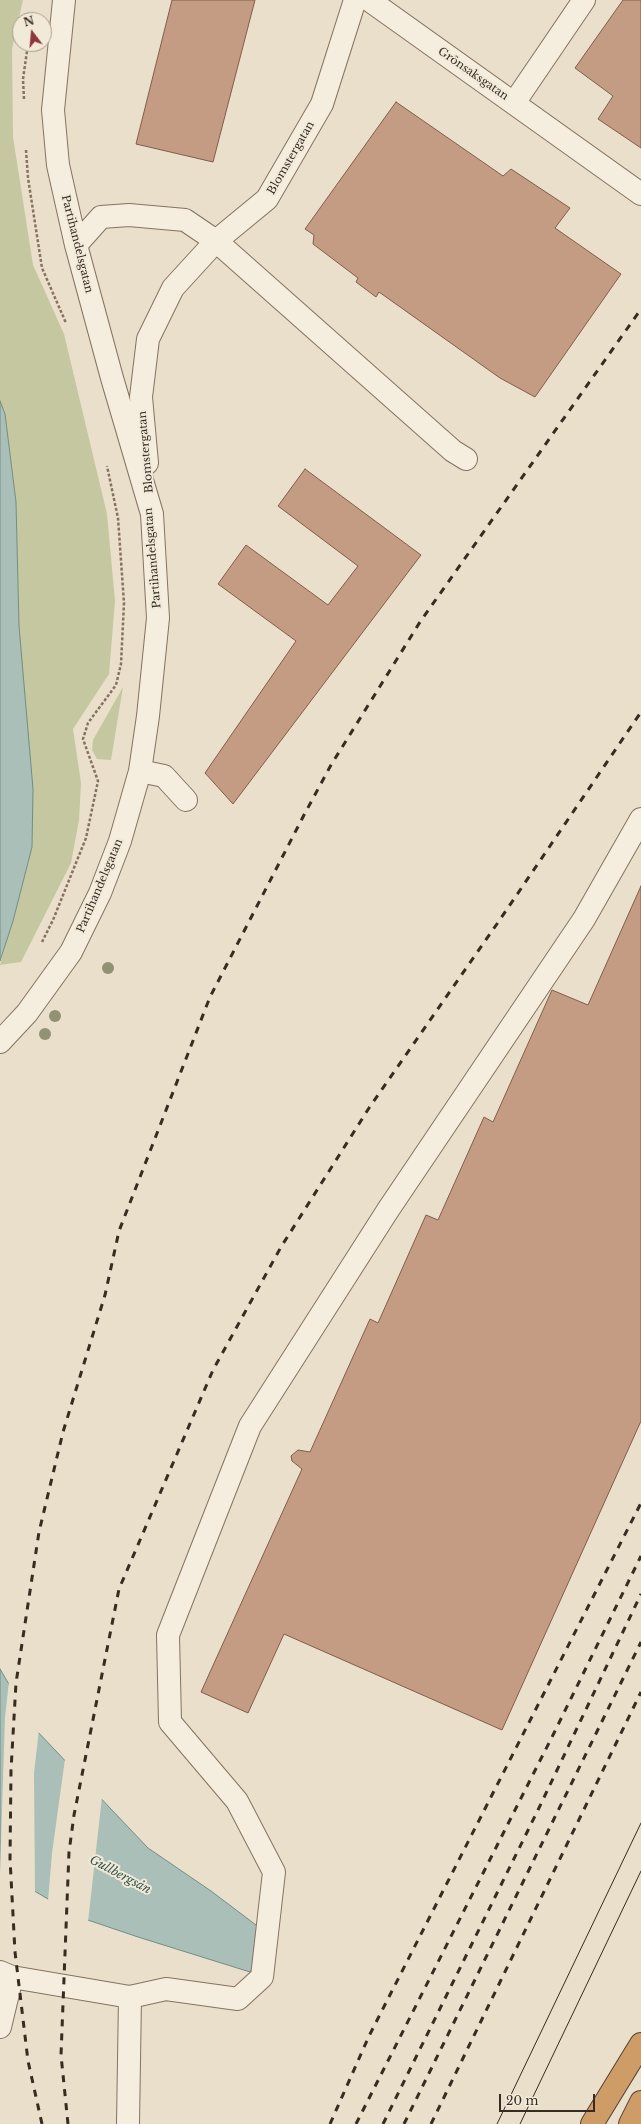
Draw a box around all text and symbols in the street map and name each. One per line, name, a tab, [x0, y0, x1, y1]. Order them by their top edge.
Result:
north arrow	[12, 12, 52, 52]
text: N	[22, 13, 36, 30]
street label: Grönsaksgatan	[435, 45, 511, 103]
street label: Blomstergatan	[265, 119, 317, 197]
street label: Partihandelsgatan	[58, 194, 96, 294]
street label: Blomstergatan	[136, 410, 156, 494]
street label: Partihandelsgatan	[142, 507, 164, 609]
street label: Partihandelsgatan	[74, 837, 126, 935]
water label: Gullbergsån	[87, 1853, 153, 1897]
scale bar	[501, 2086, 597, 2112]
text: 20 m	[506, 2093, 538, 2108]

